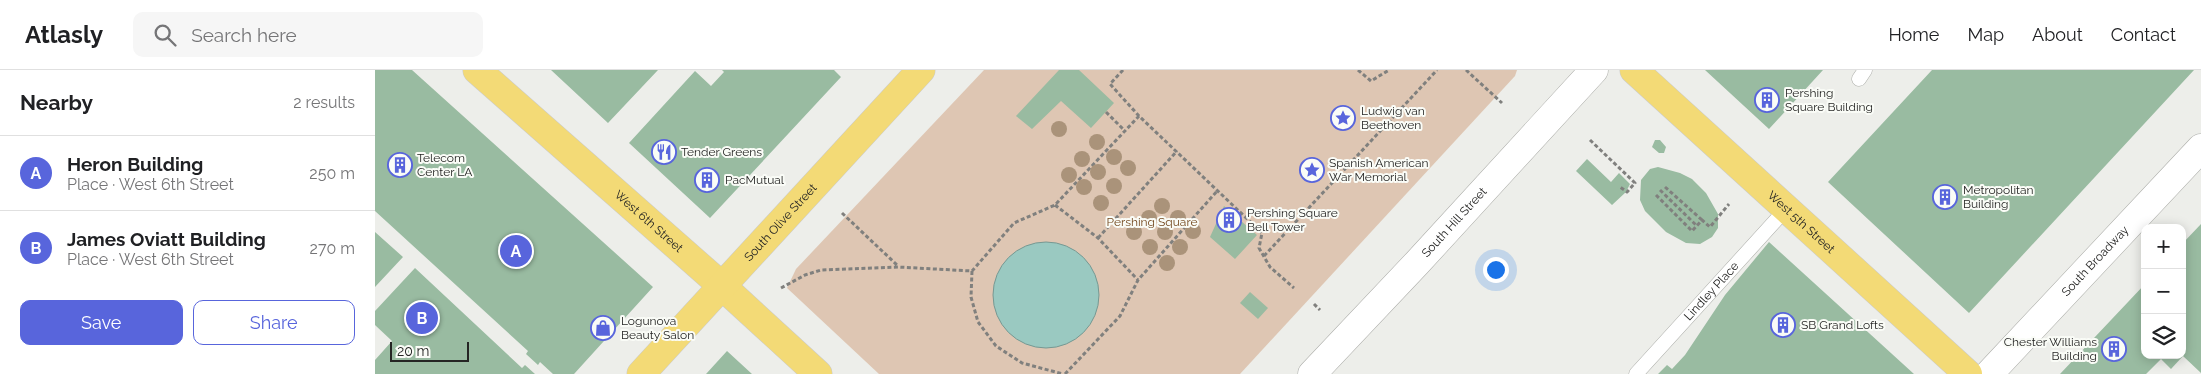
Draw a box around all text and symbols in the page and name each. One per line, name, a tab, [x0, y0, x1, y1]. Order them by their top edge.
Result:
search box	[133, 12, 483, 57]
text: Atlasly	[25, 20, 103, 49]
icon: search	[151, 21, 179, 49]
text: Search here	[191, 24, 297, 46]
text: Home	[1888, 24, 1939, 45]
text: Map	[1967, 24, 2004, 45]
text: About	[2032, 24, 2083, 45]
text: Contact	[2111, 24, 2176, 45]
place label: Pershing Square Building	[1785, 86, 1873, 114]
building icon: Pershing Square Building	[1754, 87, 1780, 113]
text: Nearby	[20, 90, 93, 115]
text: 2 results	[293, 93, 355, 112]
place label: Ludwig van Beethoven	[1361, 104, 1425, 132]
place icon: Ludwig van Beethoven	[1330, 105, 1356, 131]
restaurant icon: Tender Greens	[651, 139, 677, 165]
place label: Tender Greens	[681, 145, 762, 159]
place label: Telecom Center LA	[417, 151, 472, 179]
building icon: Telecom Center LA	[387, 152, 413, 178]
text: Heron Building	[67, 153, 203, 175]
place label: Spanish American War Memorial	[1329, 156, 1428, 184]
place icon: Spanish American War Memorial	[1299, 157, 1325, 183]
text: A	[31, 164, 41, 183]
text: 250 m	[309, 164, 355, 183]
building icon: PacMutual	[694, 167, 720, 193]
place label: PacMutual	[725, 173, 785, 187]
text: Place · West 6th Street	[67, 175, 234, 194]
street label: South Olive Street	[741, 181, 820, 264]
place label: Metropolitan Building	[1963, 183, 2034, 211]
building icon: Metropolitan Building	[1932, 184, 1958, 210]
street label: South Hill Street	[1419, 185, 1490, 260]
street label: West 6th Street	[612, 188, 686, 255]
street label: West 5th Street	[1765, 188, 1838, 256]
place label: Pershing Square Bell Tower	[1247, 206, 1338, 234]
building icon: Pershing Square Bell Tower	[1216, 207, 1242, 233]
park label: Pershing Square	[1107, 215, 1197, 229]
street label: South Broadway	[2059, 223, 2132, 299]
map controls	[2141, 224, 2186, 359]
button: +	[2141, 224, 2186, 269]
text: James Oviatt Building	[67, 228, 266, 250]
pin: A	[500, 232, 532, 270]
text: B	[31, 239, 41, 258]
text: 270 m	[310, 239, 355, 258]
text: Place · West 6th Street	[67, 250, 234, 269]
your location	[1483, 257, 1509, 283]
street label: Lindley Place	[1681, 259, 1742, 323]
button: −	[2141, 269, 2186, 314]
pin: B	[406, 299, 438, 337]
button: Save	[20, 300, 183, 345]
button: Share	[193, 300, 355, 345]
building icon: SB Grand Lofts	[1770, 312, 1796, 338]
place label: Logunova Beauty Salon	[621, 314, 694, 342]
button: layers	[2141, 314, 2186, 359]
shop icon: Logunova Beauty Salon	[590, 315, 616, 341]
place label: SB Grand Lofts	[1801, 318, 1884, 332]
place label: Chester Williams Building	[2004, 335, 2097, 363]
building icon: Chester Williams Building	[2101, 336, 2127, 362]
scale bar	[390, 339, 469, 362]
text: 20 m	[397, 343, 429, 359]

